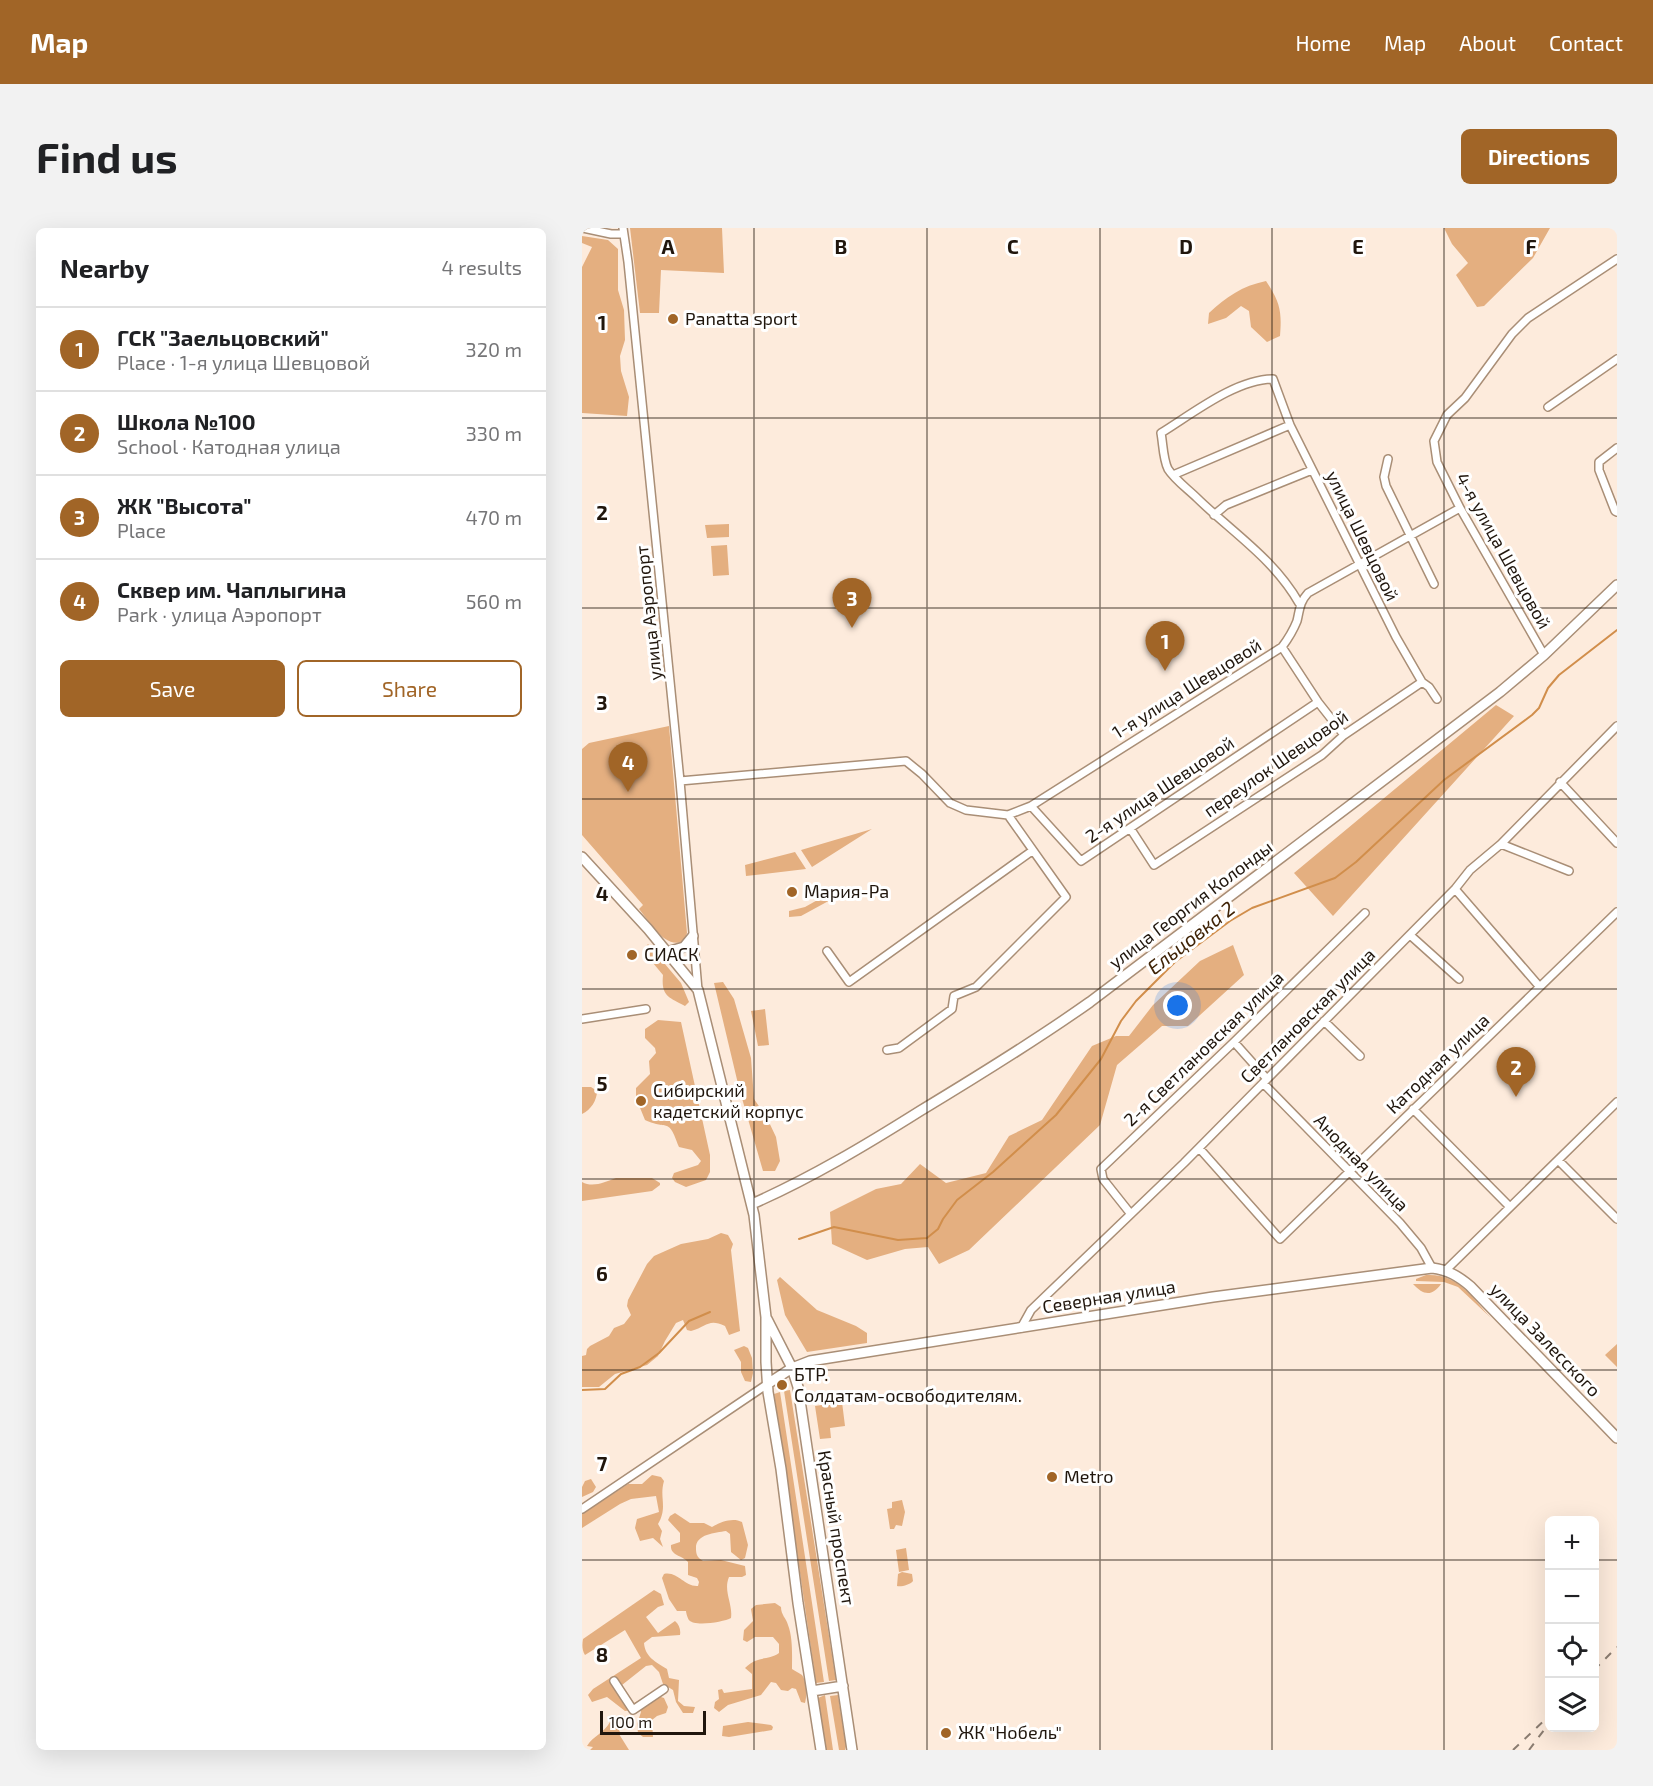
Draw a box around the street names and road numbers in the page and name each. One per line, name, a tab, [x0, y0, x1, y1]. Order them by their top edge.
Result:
street label: улица Шевцовой	[1322, 467, 1404, 604]
street label: 4-я улица Шевцовой	[1452, 469, 1556, 633]
street label: улица Аэропорт	[630, 544, 666, 682]
street label: 1-я улица Шевцовой	[1109, 634, 1265, 744]
street label: переулок Шевцовой	[1199, 705, 1352, 821]
street label: 2-я улица Шевцовой	[1081, 731, 1238, 847]
street label: улица Георгия Колонды	[1104, 835, 1277, 973]
street label: Светлановская улица	[1235, 943, 1379, 1087]
street label: 2-я Светлановская улица	[1119, 966, 1288, 1130]
street label: Катодная улица	[1381, 1009, 1493, 1118]
street label: Анодная улица	[1310, 1109, 1414, 1216]
street label: Северная улица	[1041, 1275, 1177, 1317]
street label: улица Залесского	[1486, 1278, 1606, 1401]
street label: Красный проспект	[814, 1449, 860, 1607]

